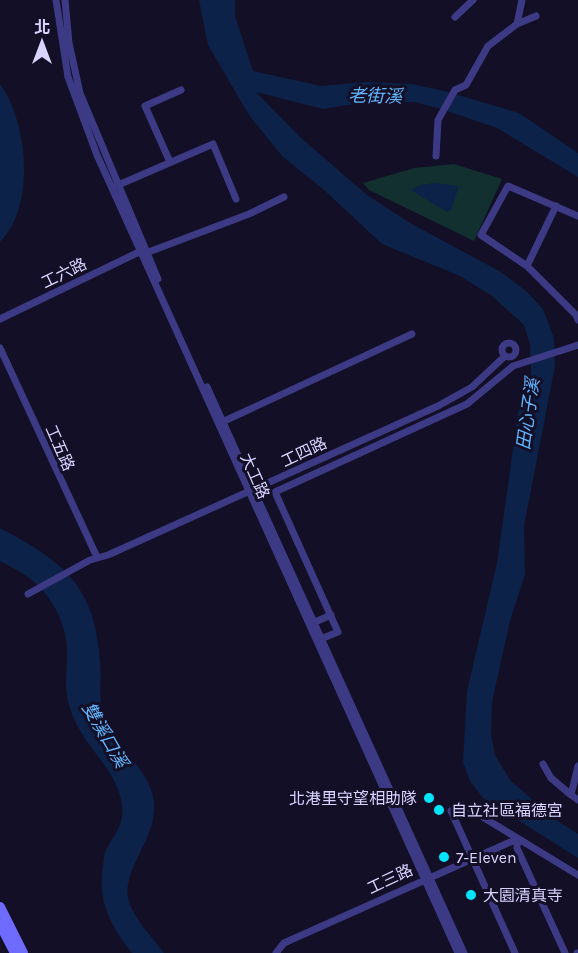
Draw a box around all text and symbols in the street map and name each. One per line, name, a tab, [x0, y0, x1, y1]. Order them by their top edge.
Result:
north arrow	[12, 12, 72, 72]
text: 北	[34, 18, 50, 37]
water label: 老街溪	[348, 85, 405, 108]
street label: 工六路	[38, 254, 90, 292]
water label: 田心子溪	[512, 374, 544, 451]
street label: 工五路	[42, 422, 78, 474]
street label: 工四路	[278, 433, 330, 471]
street label: 大工路	[237, 450, 273, 502]
water label: 雙溪口溪	[77, 698, 134, 774]
place label: 北港里守望相助隊	[289, 789, 417, 808]
marker: 北港里守望相助隊	[422, 791, 436, 805]
place label: 自立社區福德宮	[451, 801, 563, 820]
marker: 自立社區福德宮	[432, 803, 446, 817]
place label: 7-Eleven	[456, 848, 517, 867]
marker: 7-Eleven	[437, 850, 451, 864]
street label: 工三路	[364, 860, 416, 898]
place label: 大園清真寺	[483, 886, 563, 905]
marker: 大園清真寺	[464, 888, 478, 902]

